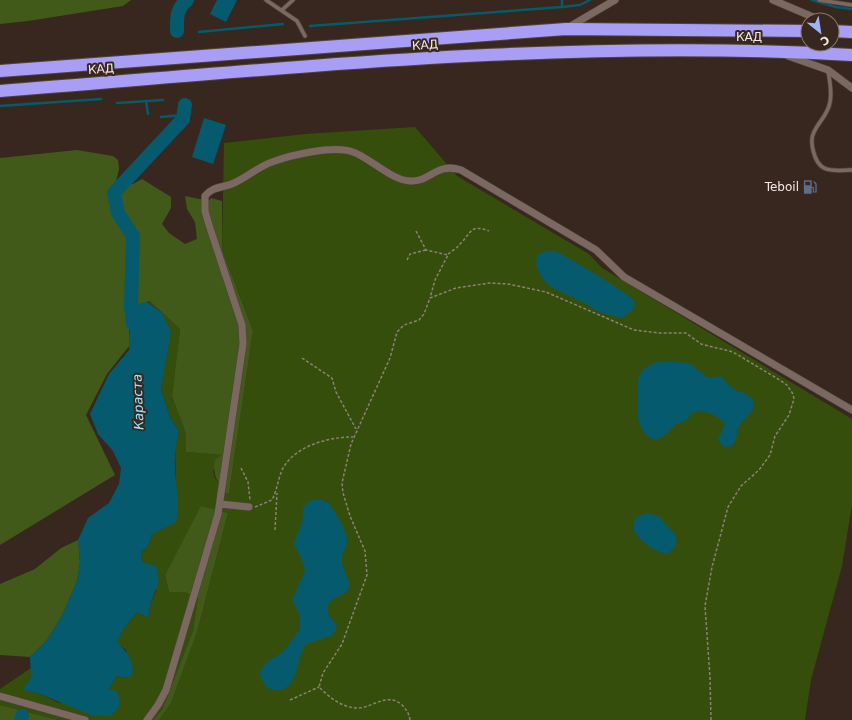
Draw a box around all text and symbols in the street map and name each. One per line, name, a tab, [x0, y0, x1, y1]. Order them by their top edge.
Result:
north arrow	[800, 12, 840, 52]
street label: КАД	[736, 30, 762, 44]
text: С	[818, 33, 831, 48]
street label: КАД	[411, 37, 439, 53]
street label: КАД	[87, 61, 115, 77]
fuel station icon: Teboil	[802, 179, 818, 195]
place label: Teboil	[764, 180, 799, 194]
water label: Караста	[130, 374, 146, 430]

